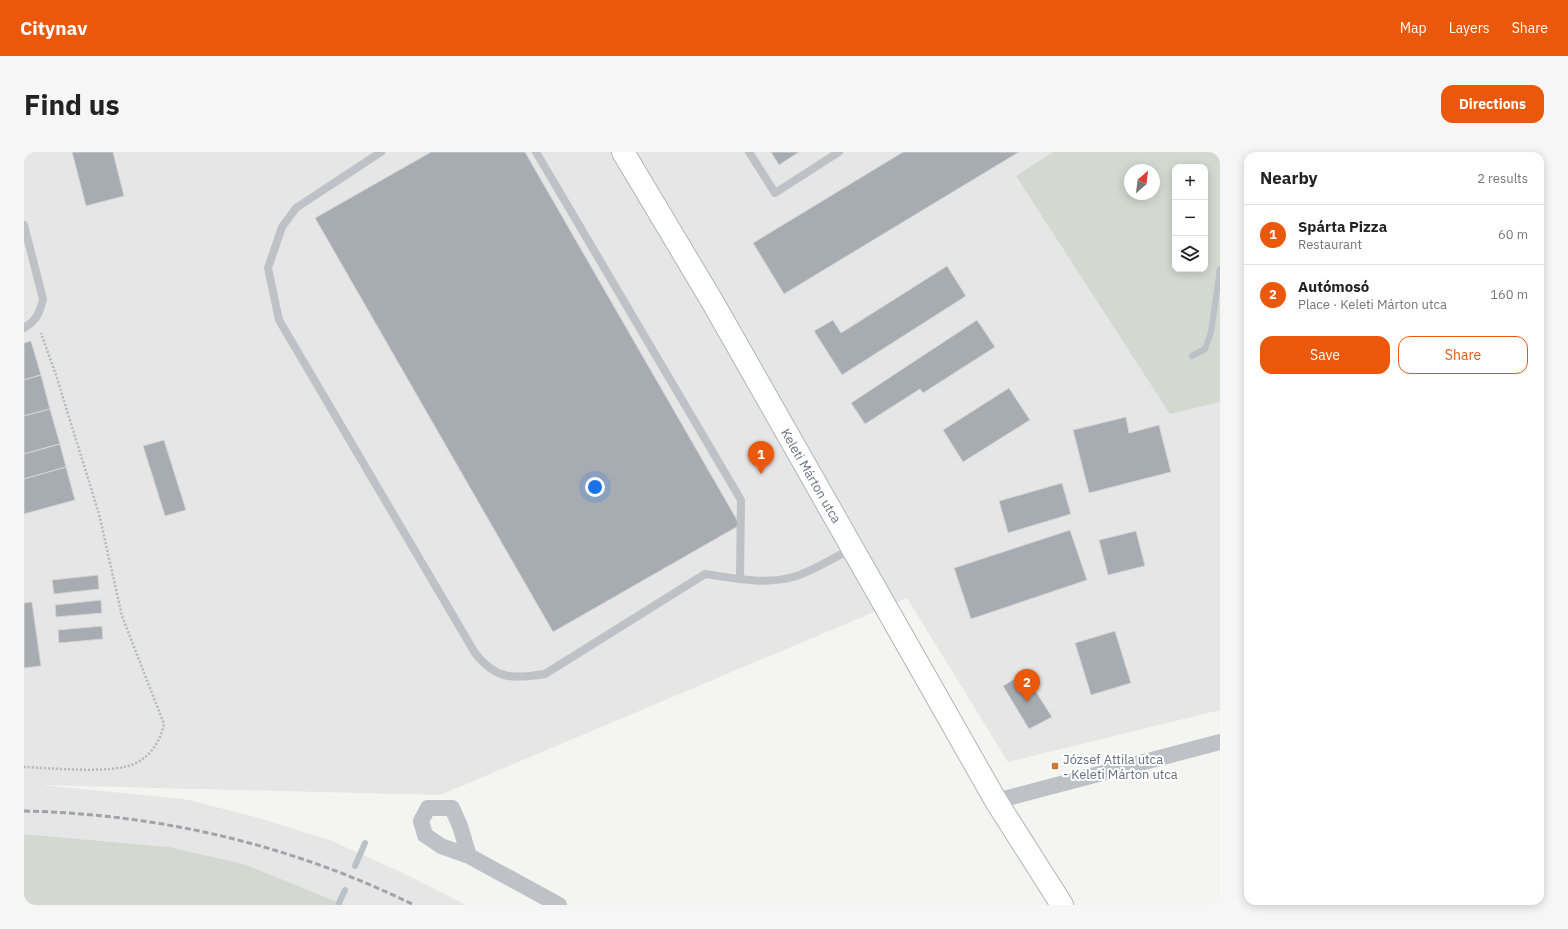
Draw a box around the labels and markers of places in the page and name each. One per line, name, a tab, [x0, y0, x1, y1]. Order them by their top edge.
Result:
pin: 1	[748, 441, 774, 474]
pin: 2	[1014, 669, 1040, 702]
place label: József Attila utca - Keleti Márton utca	[1063, 751, 1178, 783]
marker: József Attila utca - Keleti Márton utca	[1050, 761, 1060, 771]

